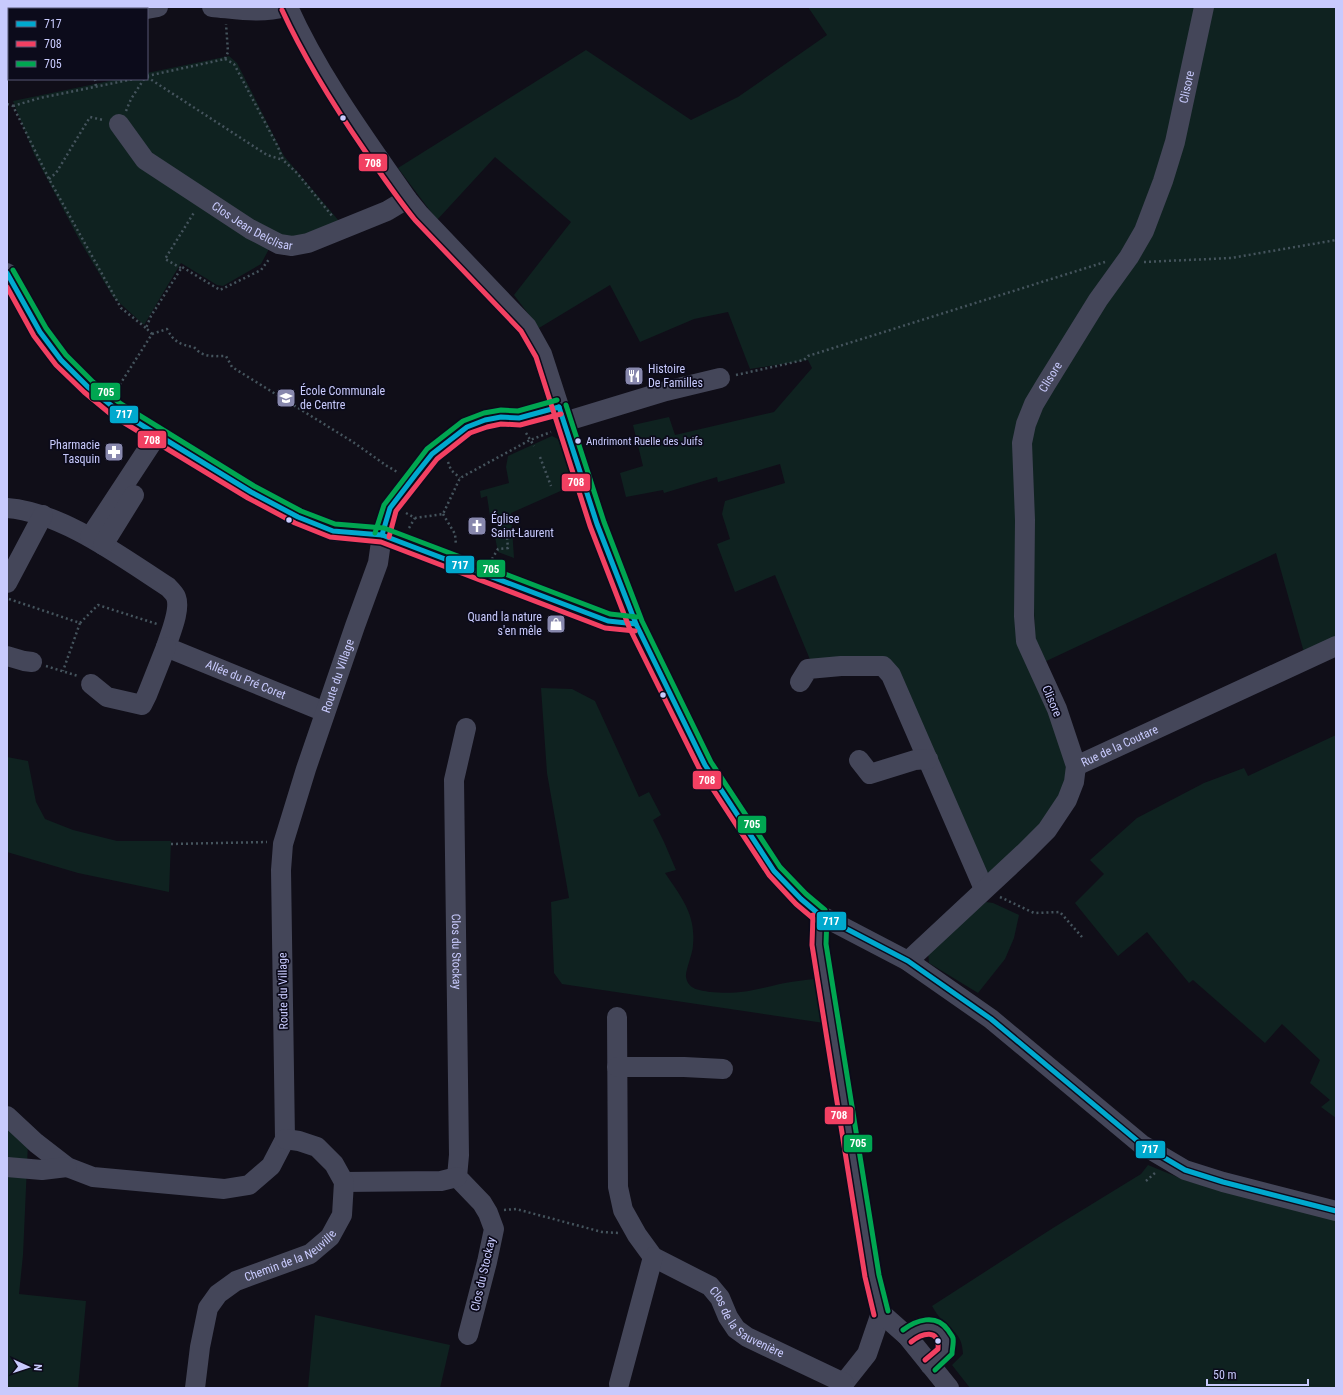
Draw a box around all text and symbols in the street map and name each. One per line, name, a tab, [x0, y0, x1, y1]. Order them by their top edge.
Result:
legend	[8, 8, 148, 80]
text: 717	[44, 17, 62, 31]
text: 708	[44, 37, 62, 51]
text: 705	[44, 57, 62, 71]
street label: Clisore	[1176, 69, 1197, 105]
unlabelled marker	[338, 113, 348, 123]
line badge: 708	[358, 153, 388, 172]
text: 708	[365, 157, 382, 170]
street label: Clos Jean Delclisar	[209, 199, 294, 253]
street label: Clisore	[1036, 359, 1065, 395]
place label: Histoire De Familles	[648, 362, 703, 390]
restaurant icon: Histoire De Familles	[623, 365, 645, 387]
line badge: 705	[90, 382, 121, 401]
place label: École Communale de Centre	[300, 383, 386, 412]
text: 705	[98, 386, 115, 399]
school or university icon: École Communale de Centre	[275, 387, 297, 409]
line badge: 717	[109, 405, 139, 424]
text: 717	[116, 408, 133, 421]
line badge: 708	[137, 430, 167, 449]
text: 708	[144, 434, 161, 447]
place label: Andrimont Ruelle des Juifs	[586, 435, 703, 448]
marker: Andrimont Ruelle des Juifs	[573, 436, 583, 446]
place label: Pharmacie Tasquin	[49, 438, 100, 466]
pharmacy icon: Pharmacie Tasquin	[103, 441, 125, 463]
line badge: 708	[561, 473, 591, 492]
text: 708	[568, 476, 585, 489]
place label: Église Saint-Laurent	[491, 511, 554, 540]
unlabelled marker	[284, 515, 294, 525]
church icon: Église Saint-Laurent	[466, 515, 488, 537]
line badge: 717	[445, 555, 475, 574]
text: 717	[452, 559, 469, 572]
line badge: 705	[476, 559, 506, 578]
text: 705	[483, 563, 500, 576]
place label: Quand la nature s'en mêle	[467, 610, 542, 638]
shop icon: Quand la nature s'en mêle	[545, 613, 567, 635]
street label: Route du Village	[319, 637, 357, 715]
street label: Allée du Pré Coret	[204, 657, 288, 702]
street label: Clisore	[1039, 683, 1065, 719]
unlabelled marker	[658, 690, 668, 700]
street label: Rue de la Coutare	[1079, 722, 1161, 770]
line badge: 708	[692, 770, 722, 790]
text: 708	[699, 774, 716, 787]
line badge: 705	[737, 815, 767, 834]
text: 705	[744, 818, 761, 831]
line badge: 717	[816, 911, 847, 931]
street label: Clos du Stockay	[449, 914, 464, 990]
text: 717	[823, 915, 840, 928]
street label: Route du Village	[275, 952, 291, 1030]
line badge: 708	[824, 1106, 854, 1125]
text: 708	[831, 1109, 848, 1122]
line badge: 705	[843, 1134, 873, 1153]
text: 705	[850, 1137, 867, 1150]
line badge: 717	[1135, 1140, 1166, 1159]
text: 717	[1142, 1143, 1159, 1156]
street label: Chemin de la Neuville	[242, 1228, 339, 1284]
street label: Clos du Stockay	[468, 1236, 498, 1312]
street label: Clos de la Sauvenière	[707, 1284, 787, 1361]
unlabelled marker	[933, 1336, 943, 1346]
north arrow	[8, 1347, 48, 1387]
scale bar	[1207, 1361, 1308, 1387]
text: N	[31, 1364, 44, 1371]
text: 50 m	[1213, 1368, 1237, 1382]

